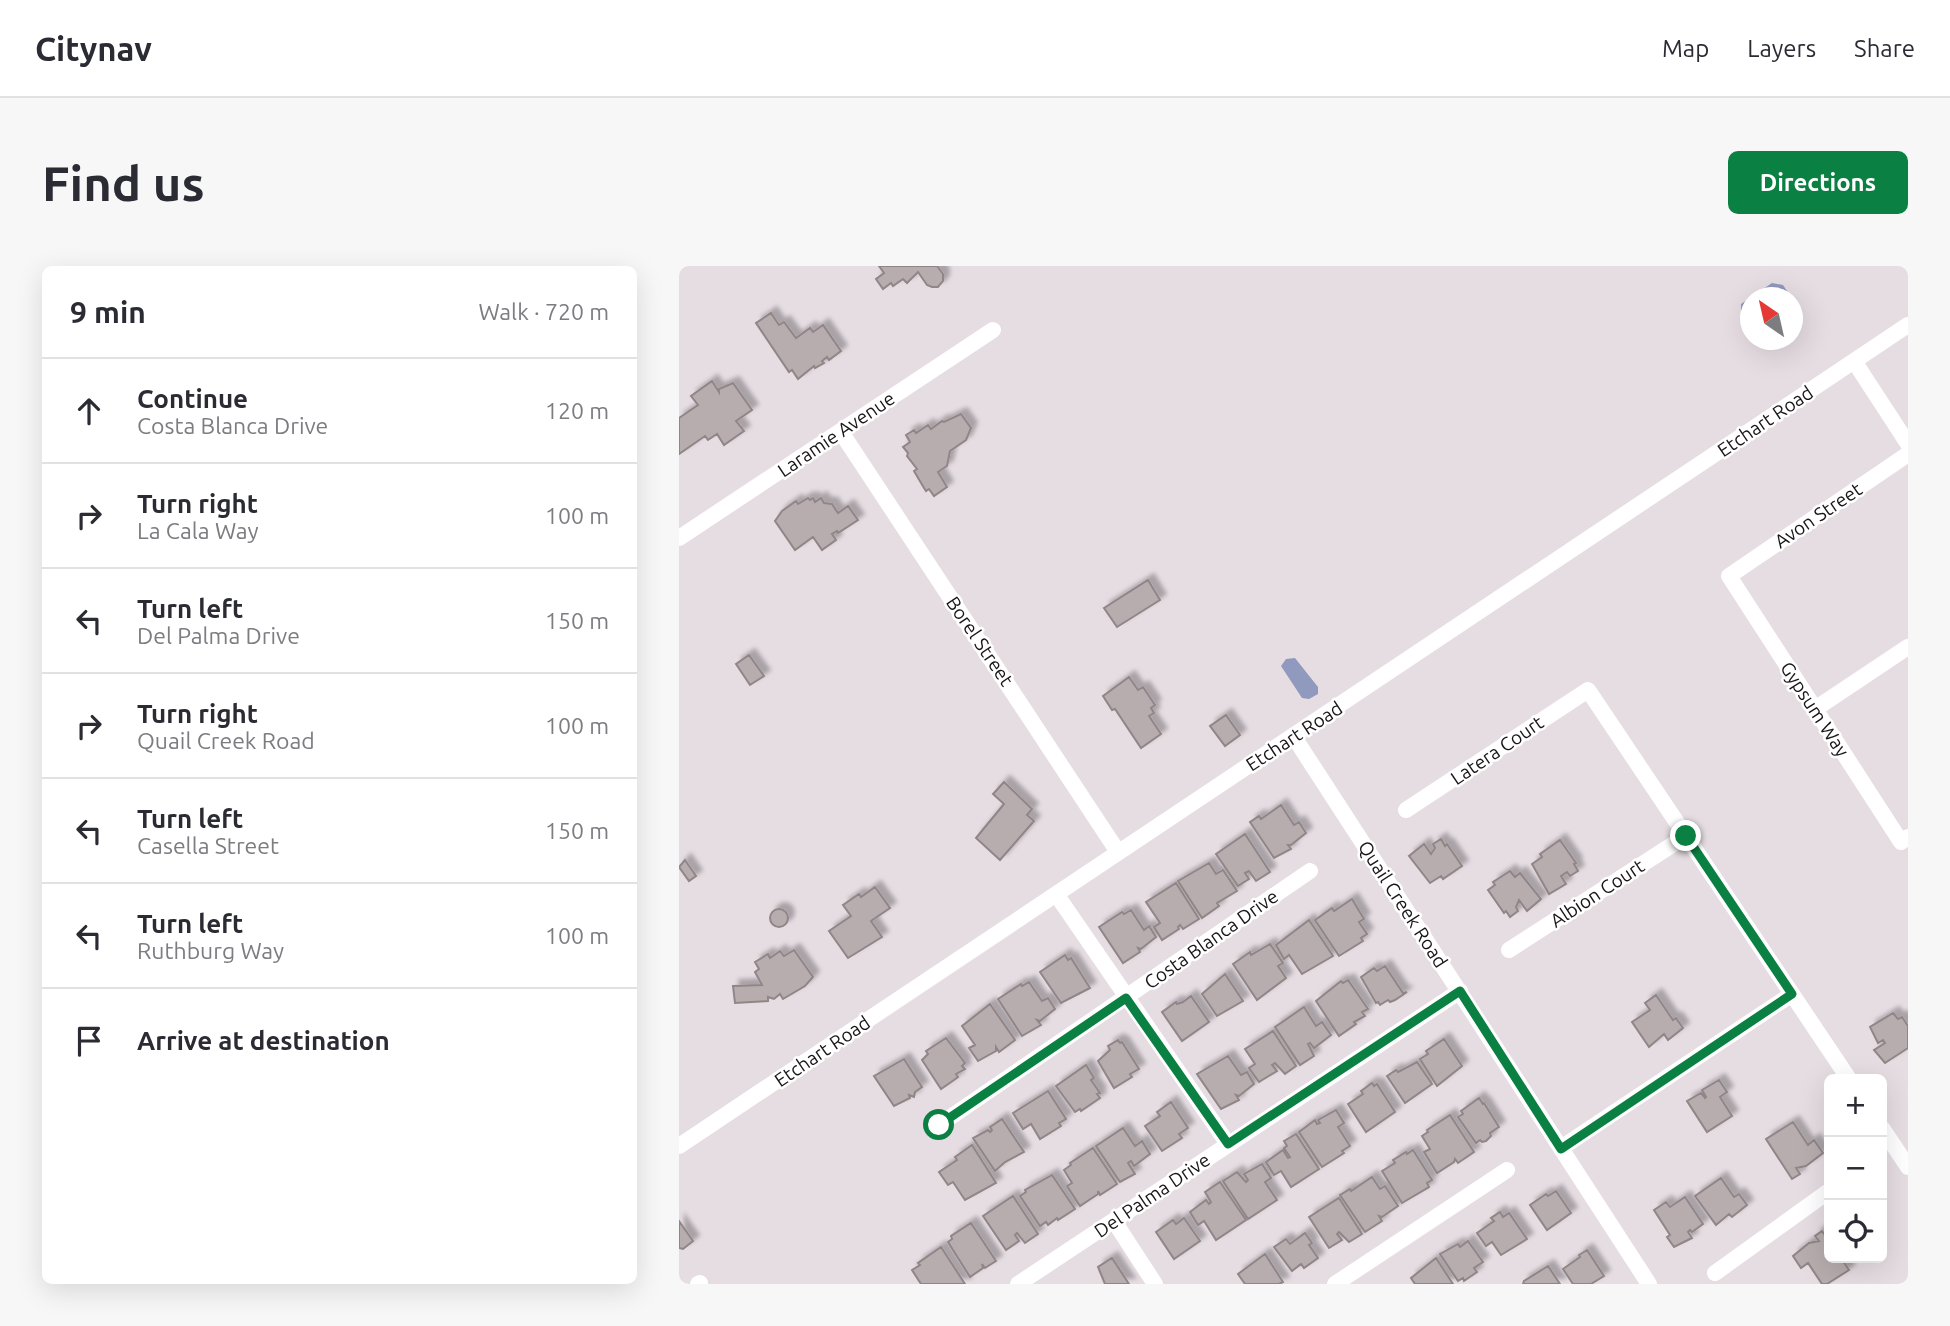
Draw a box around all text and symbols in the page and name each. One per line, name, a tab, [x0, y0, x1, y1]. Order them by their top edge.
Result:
text: Citynav	[35, 30, 152, 67]
text: Map	[1662, 35, 1709, 62]
text: Layers	[1747, 35, 1816, 62]
text: Share	[1854, 35, 1915, 62]
button: Directions	[1728, 151, 1908, 214]
text: Find us	[42, 155, 205, 210]
north arrow	[1740, 287, 1803, 350]
text: 9 min	[70, 295, 146, 329]
text: Walk · 720 m	[478, 299, 609, 324]
street label: Etchart Road	[1713, 381, 1817, 461]
text: Continue	[137, 384, 248, 413]
street label: Laramie Avenue	[773, 387, 899, 481]
icon: ahead	[70, 392, 108, 430]
text: 120 m	[545, 398, 609, 423]
text: Costa Blanca Drive	[137, 413, 328, 438]
street label: Avon Street	[1770, 477, 1866, 552]
text: Turn right	[137, 489, 258, 518]
icon: right	[70, 497, 108, 535]
text: 100 m	[545, 503, 609, 528]
text: La Cala Way	[137, 518, 259, 543]
street label: Borel Street	[942, 592, 1018, 690]
text: Turn left	[137, 594, 243, 623]
icon: left	[70, 602, 108, 640]
text: 150 m	[545, 608, 609, 633]
text: Del Palma Drive	[137, 623, 300, 648]
street label: Gypsum Way	[1776, 657, 1854, 761]
street label: Etchart Road	[1242, 697, 1346, 775]
text: Turn right	[137, 699, 258, 728]
icon: right	[70, 707, 108, 745]
street label: Latera Court	[1447, 711, 1548, 789]
text: 100 m	[545, 713, 609, 738]
text: Quail Creek Road	[137, 728, 315, 753]
text: Turn left	[137, 804, 243, 833]
icon: left	[70, 812, 108, 850]
text: 150 m	[545, 818, 609, 843]
route end	[1670, 820, 1701, 851]
text: Casella Street	[137, 833, 279, 858]
street label: Quail Creek Road	[1354, 836, 1452, 972]
street label: Albion Court	[1546, 854, 1649, 932]
street label: Costa Blanca Drive	[1140, 885, 1282, 993]
text: Turn left	[137, 909, 243, 938]
icon: left	[70, 917, 108, 955]
text: 100 m	[545, 923, 609, 948]
text: Ruthburg Way	[137, 938, 284, 963]
street label: Etchart Road	[770, 1011, 874, 1091]
icon: arrive	[70, 1022, 108, 1060]
text: Arrive at destination	[137, 1026, 390, 1055]
map controls	[1824, 1074, 1887, 1263]
button: +	[1824, 1074, 1887, 1137]
route start	[923, 1109, 954, 1140]
button: −	[1824, 1137, 1887, 1200]
street label: Del Palma Drive	[1090, 1148, 1214, 1242]
button: locate	[1824, 1200, 1887, 1263]

